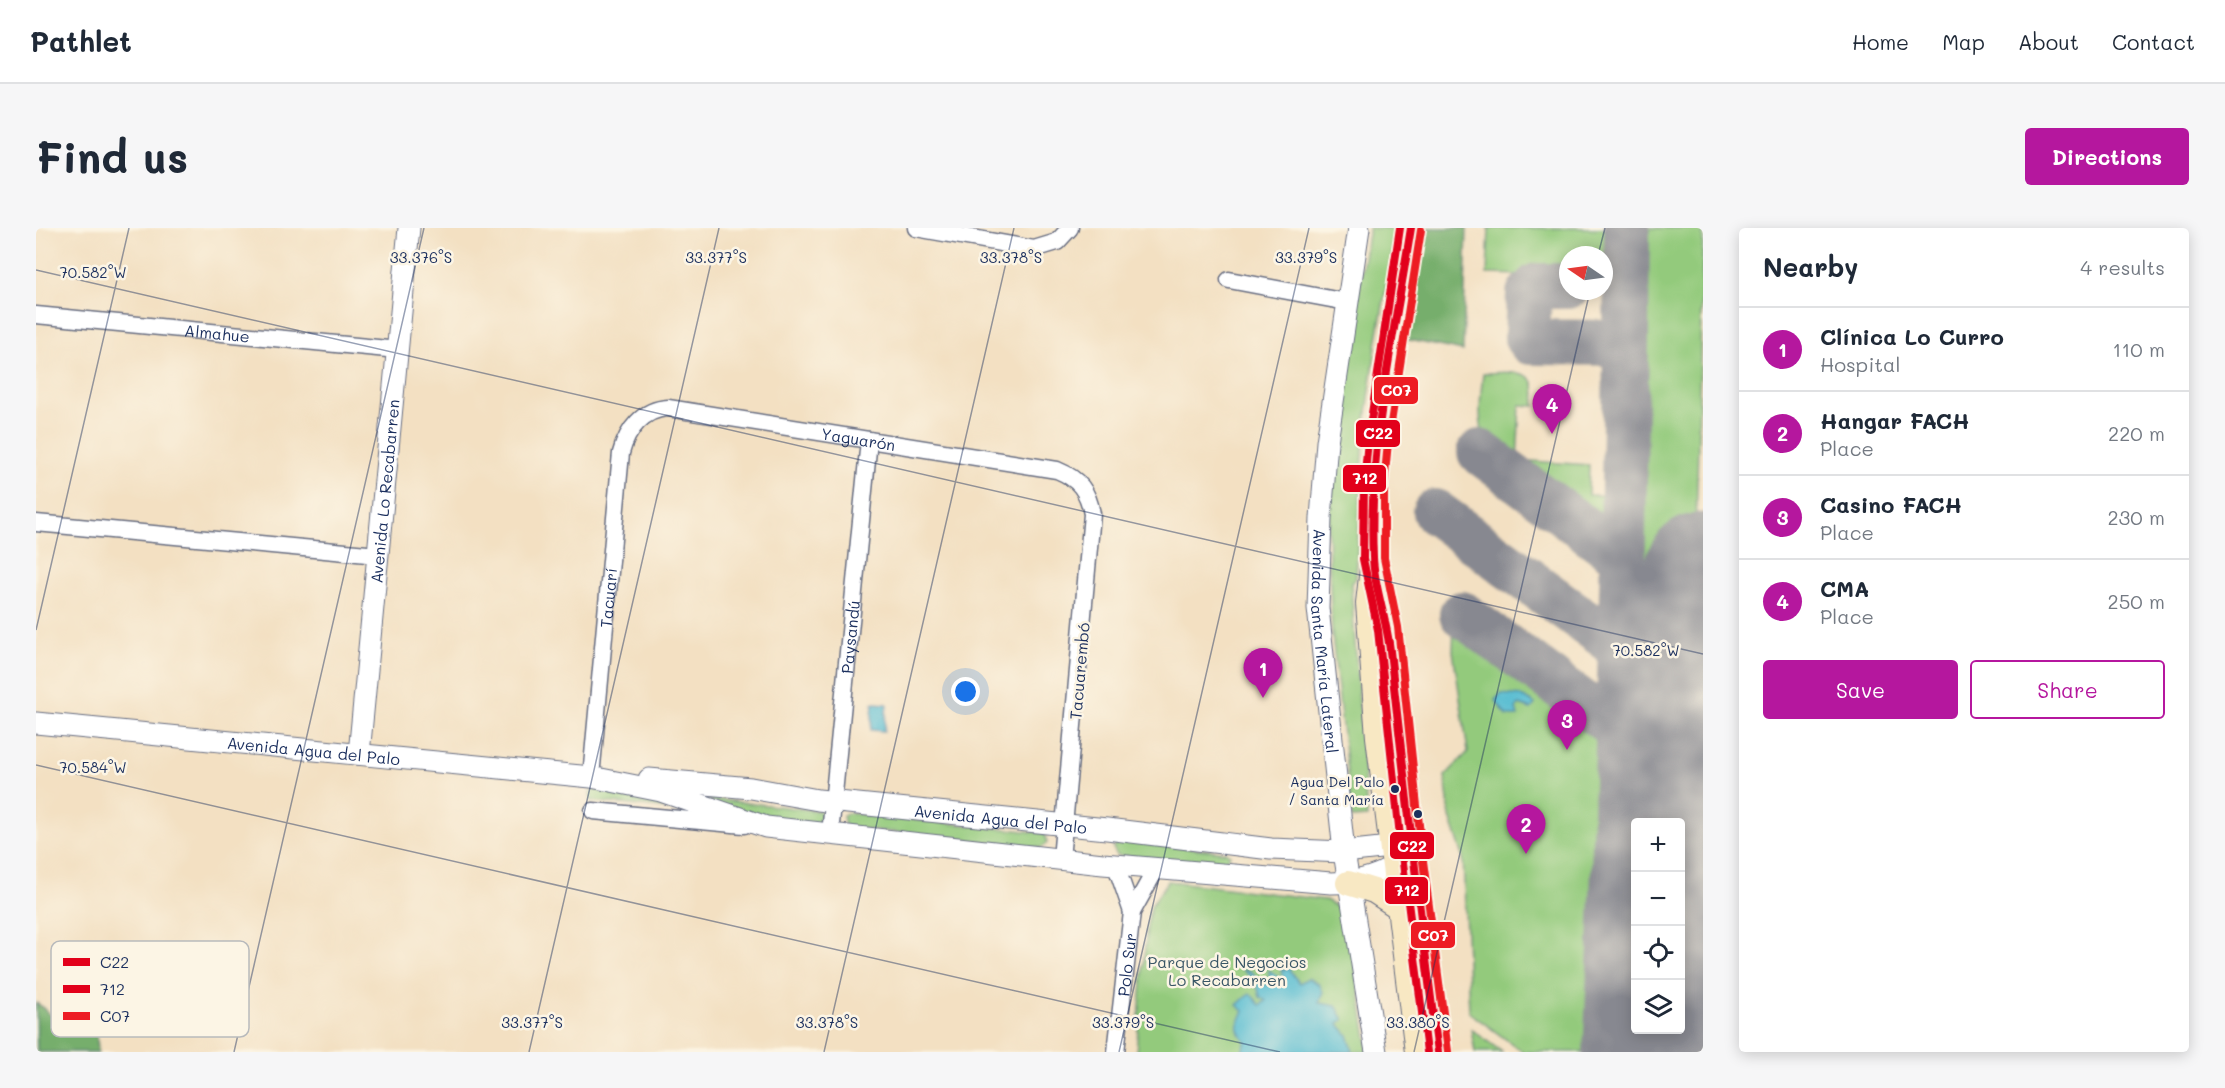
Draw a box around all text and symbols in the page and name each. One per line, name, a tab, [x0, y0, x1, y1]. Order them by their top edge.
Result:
text: Pathlet	[30, 23, 132, 59]
text: Home	[1852, 28, 1909, 55]
text: Map	[1942, 28, 1985, 55]
text: About	[2018, 28, 2079, 55]
text: Contact	[2112, 28, 2195, 55]
button: Directions	[2025, 128, 2189, 185]
text: Find us	[36, 129, 188, 184]
north arrow	[1559, 246, 1613, 300]
text: 33.376°S	[390, 247, 452, 267]
text: 33.377°S	[685, 247, 747, 267]
text: 33.378°S	[980, 247, 1042, 267]
text: 33.379°S	[1275, 247, 1337, 267]
text: Nearby	[1763, 250, 1858, 284]
text: 4 results	[2080, 254, 2165, 280]
text: 70.582°W	[59, 262, 127, 282]
street label: Almahue	[184, 319, 251, 346]
text: Clínica Lo Curro	[1820, 322, 2004, 351]
text: 1	[1778, 336, 1787, 362]
text: 110 m	[2112, 336, 2165, 362]
text: Hospital	[1820, 351, 1901, 377]
line badge: C07	[1373, 376, 1419, 405]
text: C07	[1380, 379, 1412, 400]
pin: 4	[1532, 384, 1572, 434]
street label: Avenida Lo Recabarren	[365, 398, 403, 584]
text: Hangar FACH	[1820, 406, 1970, 435]
line badge: C22	[1355, 419, 1401, 448]
text: 2	[1777, 420, 1788, 446]
text: 220 m	[2108, 420, 2165, 446]
street label: Yaguarón	[820, 422, 897, 455]
text: C22	[1363, 422, 1393, 443]
text: Place	[1820, 435, 1874, 461]
line badge: 712	[1342, 464, 1387, 493]
text: 712	[1353, 467, 1378, 488]
text: Casino FACH	[1820, 490, 1962, 519]
text: 3	[1777, 504, 1789, 530]
text: 230 m	[2107, 504, 2165, 530]
text: Place	[1820, 519, 1874, 545]
street label: Avenida Santa María Lateral	[1307, 528, 1344, 754]
street label: Tacuarí	[594, 567, 621, 629]
text: CMA	[1820, 574, 1869, 603]
text: 4	[1776, 588, 1789, 614]
text: 250 m	[2108, 588, 2165, 614]
street label: Paysandú	[835, 599, 864, 675]
text: Place	[1820, 603, 1874, 629]
street label: Tacuarembó	[1064, 622, 1094, 720]
text: 70.582°W	[1612, 640, 1680, 660]
pin: 1	[1244, 648, 1282, 698]
button: Save	[1763, 660, 1958, 719]
button: Share	[1970, 660, 2165, 719]
your location	[951, 677, 980, 706]
pin: 3	[1548, 700, 1586, 750]
street label: Avenida Agua del Palo	[226, 731, 401, 769]
text: 70.584°W	[59, 757, 127, 777]
place label: Agua Del Palo / Santa María	[1288, 772, 1384, 809]
marker: Agua Del Palo / Santa María	[1389, 783, 1401, 795]
street label: Avenida Agua del Palo	[913, 799, 1088, 837]
pin: 2	[1506, 804, 1546, 854]
unlabelled marker	[1412, 808, 1424, 820]
map controls	[1631, 818, 1685, 1034]
button: +	[1631, 818, 1685, 872]
line badge: C22	[1389, 831, 1435, 860]
text: C22	[1397, 835, 1427, 856]
button: −	[1631, 872, 1685, 926]
line badge: 712	[1384, 876, 1429, 905]
text: 712	[1395, 879, 1420, 900]
line badge: C07	[1410, 921, 1456, 949]
text: C07	[1417, 924, 1449, 945]
button: locate	[1631, 926, 1685, 980]
street label: Polo Sur	[1112, 932, 1140, 997]
legend	[51, 941, 249, 1037]
text: C22	[100, 951, 129, 972]
park label: Parque de Negocios Lo Recabarren	[1147, 951, 1307, 990]
text: 712	[100, 978, 125, 999]
button: layers	[1631, 980, 1685, 1034]
text: C07	[100, 1005, 130, 1026]
text: 33.377°S	[501, 1012, 563, 1032]
text: 33.378°S	[796, 1012, 858, 1032]
text: 33.379°S	[1092, 1012, 1154, 1032]
text: 33.380°S	[1386, 1012, 1450, 1032]

